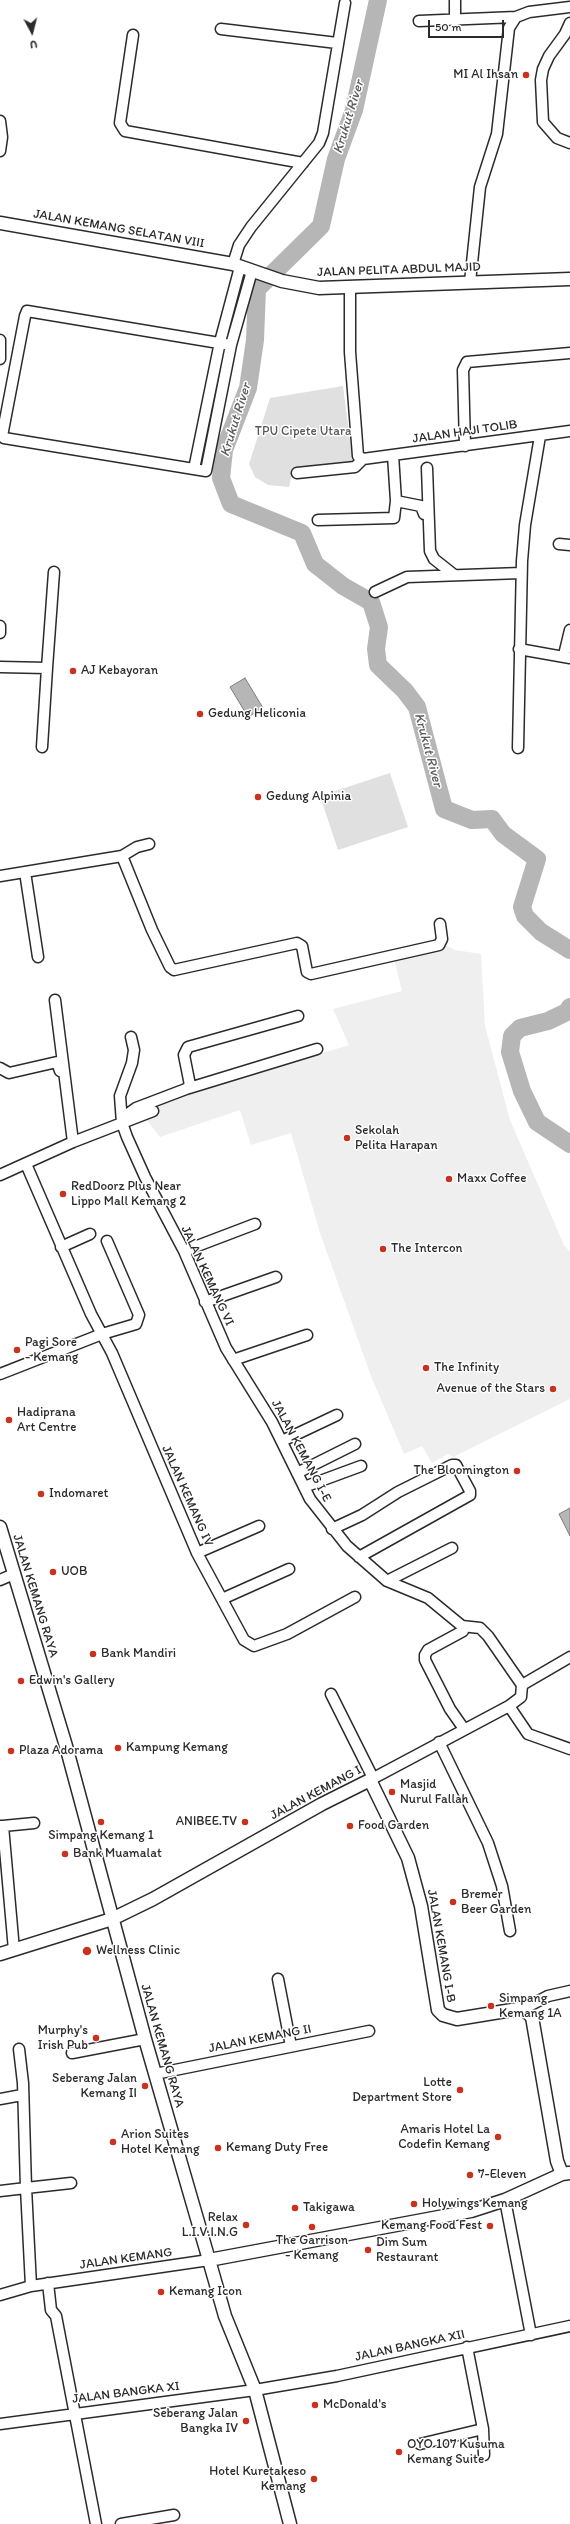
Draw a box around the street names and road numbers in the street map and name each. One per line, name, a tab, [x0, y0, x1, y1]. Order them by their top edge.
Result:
street label: JALAN KEMANG SELATAN VIII	[32, 206, 206, 252]
street label: JALAN PELITA ABDUL MAJID	[317, 259, 481, 281]
street label: JALAN HAJI TOLIB	[412, 417, 518, 447]
street label: JALAN KEMANG VI	[177, 1224, 237, 1328]
street label: JALAN KEMANG I-E	[268, 1397, 334, 1505]
street label: JALAN KEMANG IV	[158, 1443, 216, 1549]
street label: JALAN KEMANG RAYA	[9, 1533, 61, 1659]
street label: JALAN KEMANG I	[268, 1762, 364, 1824]
street label: JALAN KEMANG I-B	[423, 1888, 459, 2004]
street label: JALAN KEMANG RAYA	[137, 1982, 187, 2110]
street label: JALAN KEMANG II	[207, 2021, 313, 2057]
street label: JALAN KEMANG	[79, 2245, 173, 2273]
street label: JALAN BANGKA XII	[354, 2327, 466, 2365]
street label: JALAN BANGKA XI	[71, 2379, 181, 2407]

